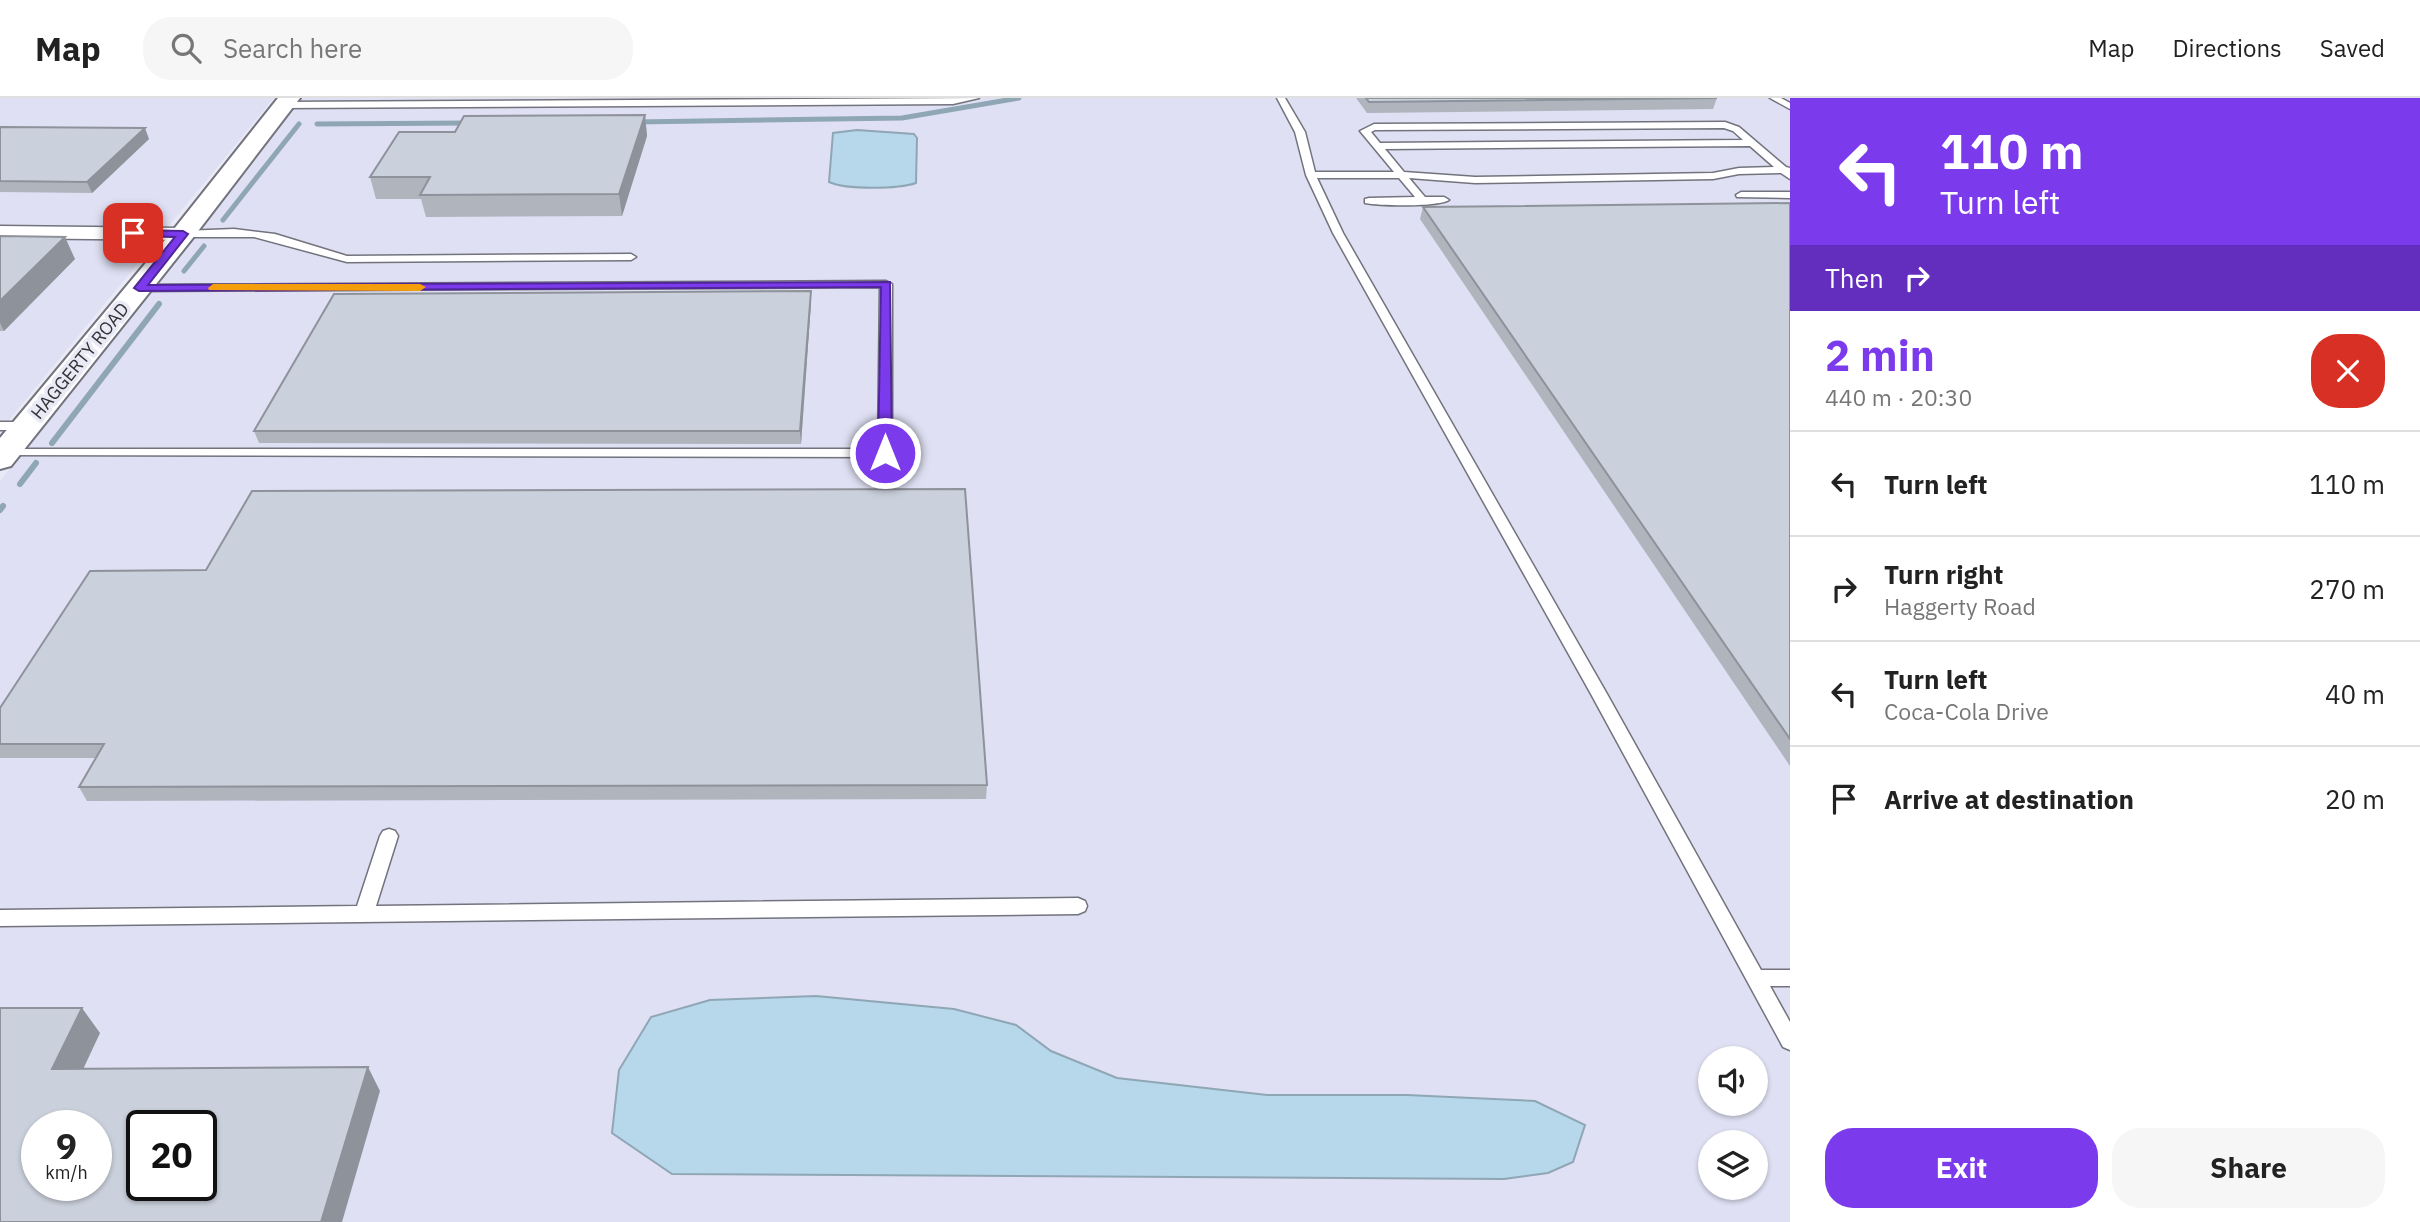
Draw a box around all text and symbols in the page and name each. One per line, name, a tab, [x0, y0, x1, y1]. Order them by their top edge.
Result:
search box	[143, 17, 633, 80]
text: Map	[35, 27, 101, 70]
icon: search	[167, 29, 205, 67]
text: Search here	[223, 31, 362, 65]
text: Map	[2088, 32, 2134, 64]
text: Directions	[2172, 32, 2282, 64]
text: Saved	[2320, 32, 2385, 64]
text: 110 m	[1940, 119, 2084, 182]
icon: left	[1825, 126, 1916, 217]
text: Turn left	[1940, 181, 2060, 223]
pin	[103, 203, 163, 263]
icon: arrive	[114, 214, 152, 252]
icon: right	[1898, 259, 1936, 297]
text: Then	[1825, 261, 1884, 295]
street label: HAGGERTY ROAD	[26, 298, 134, 424]
text: 2 min	[1825, 328, 1935, 383]
button: close	[2311, 334, 2385, 408]
text: 440 m · 20:30	[1825, 382, 1972, 412]
position arrow	[848, 416, 922, 490]
icon: left	[1825, 465, 1863, 503]
text: Turn left	[1884, 467, 1987, 501]
text: 110 m	[2309, 467, 2385, 501]
text: Turn right	[1884, 557, 2003, 591]
icon: right	[1825, 570, 1863, 608]
text: 270 m	[2309, 572, 2385, 606]
text: Haggerty Road	[1884, 591, 2036, 621]
text: Turn left	[1884, 662, 1987, 696]
icon: left	[1825, 675, 1863, 713]
text: 40 m	[2325, 677, 2385, 711]
text: Coca-Cola Drive	[1884, 696, 2049, 726]
icon: arrive	[1825, 780, 1863, 818]
text: Arrive at destination	[1884, 782, 2134, 816]
text: 20 m	[2325, 782, 2385, 816]
map controls	[1698, 1046, 1768, 1200]
button: sound	[1698, 1046, 1768, 1116]
speed limit sign: 20	[126, 1110, 217, 1201]
text: 9	[56, 1123, 77, 1169]
button: Exit	[1825, 1128, 2098, 1208]
button: Share	[2112, 1128, 2385, 1208]
button: layers	[1698, 1130, 1768, 1200]
text: km/h	[45, 1161, 88, 1184]

